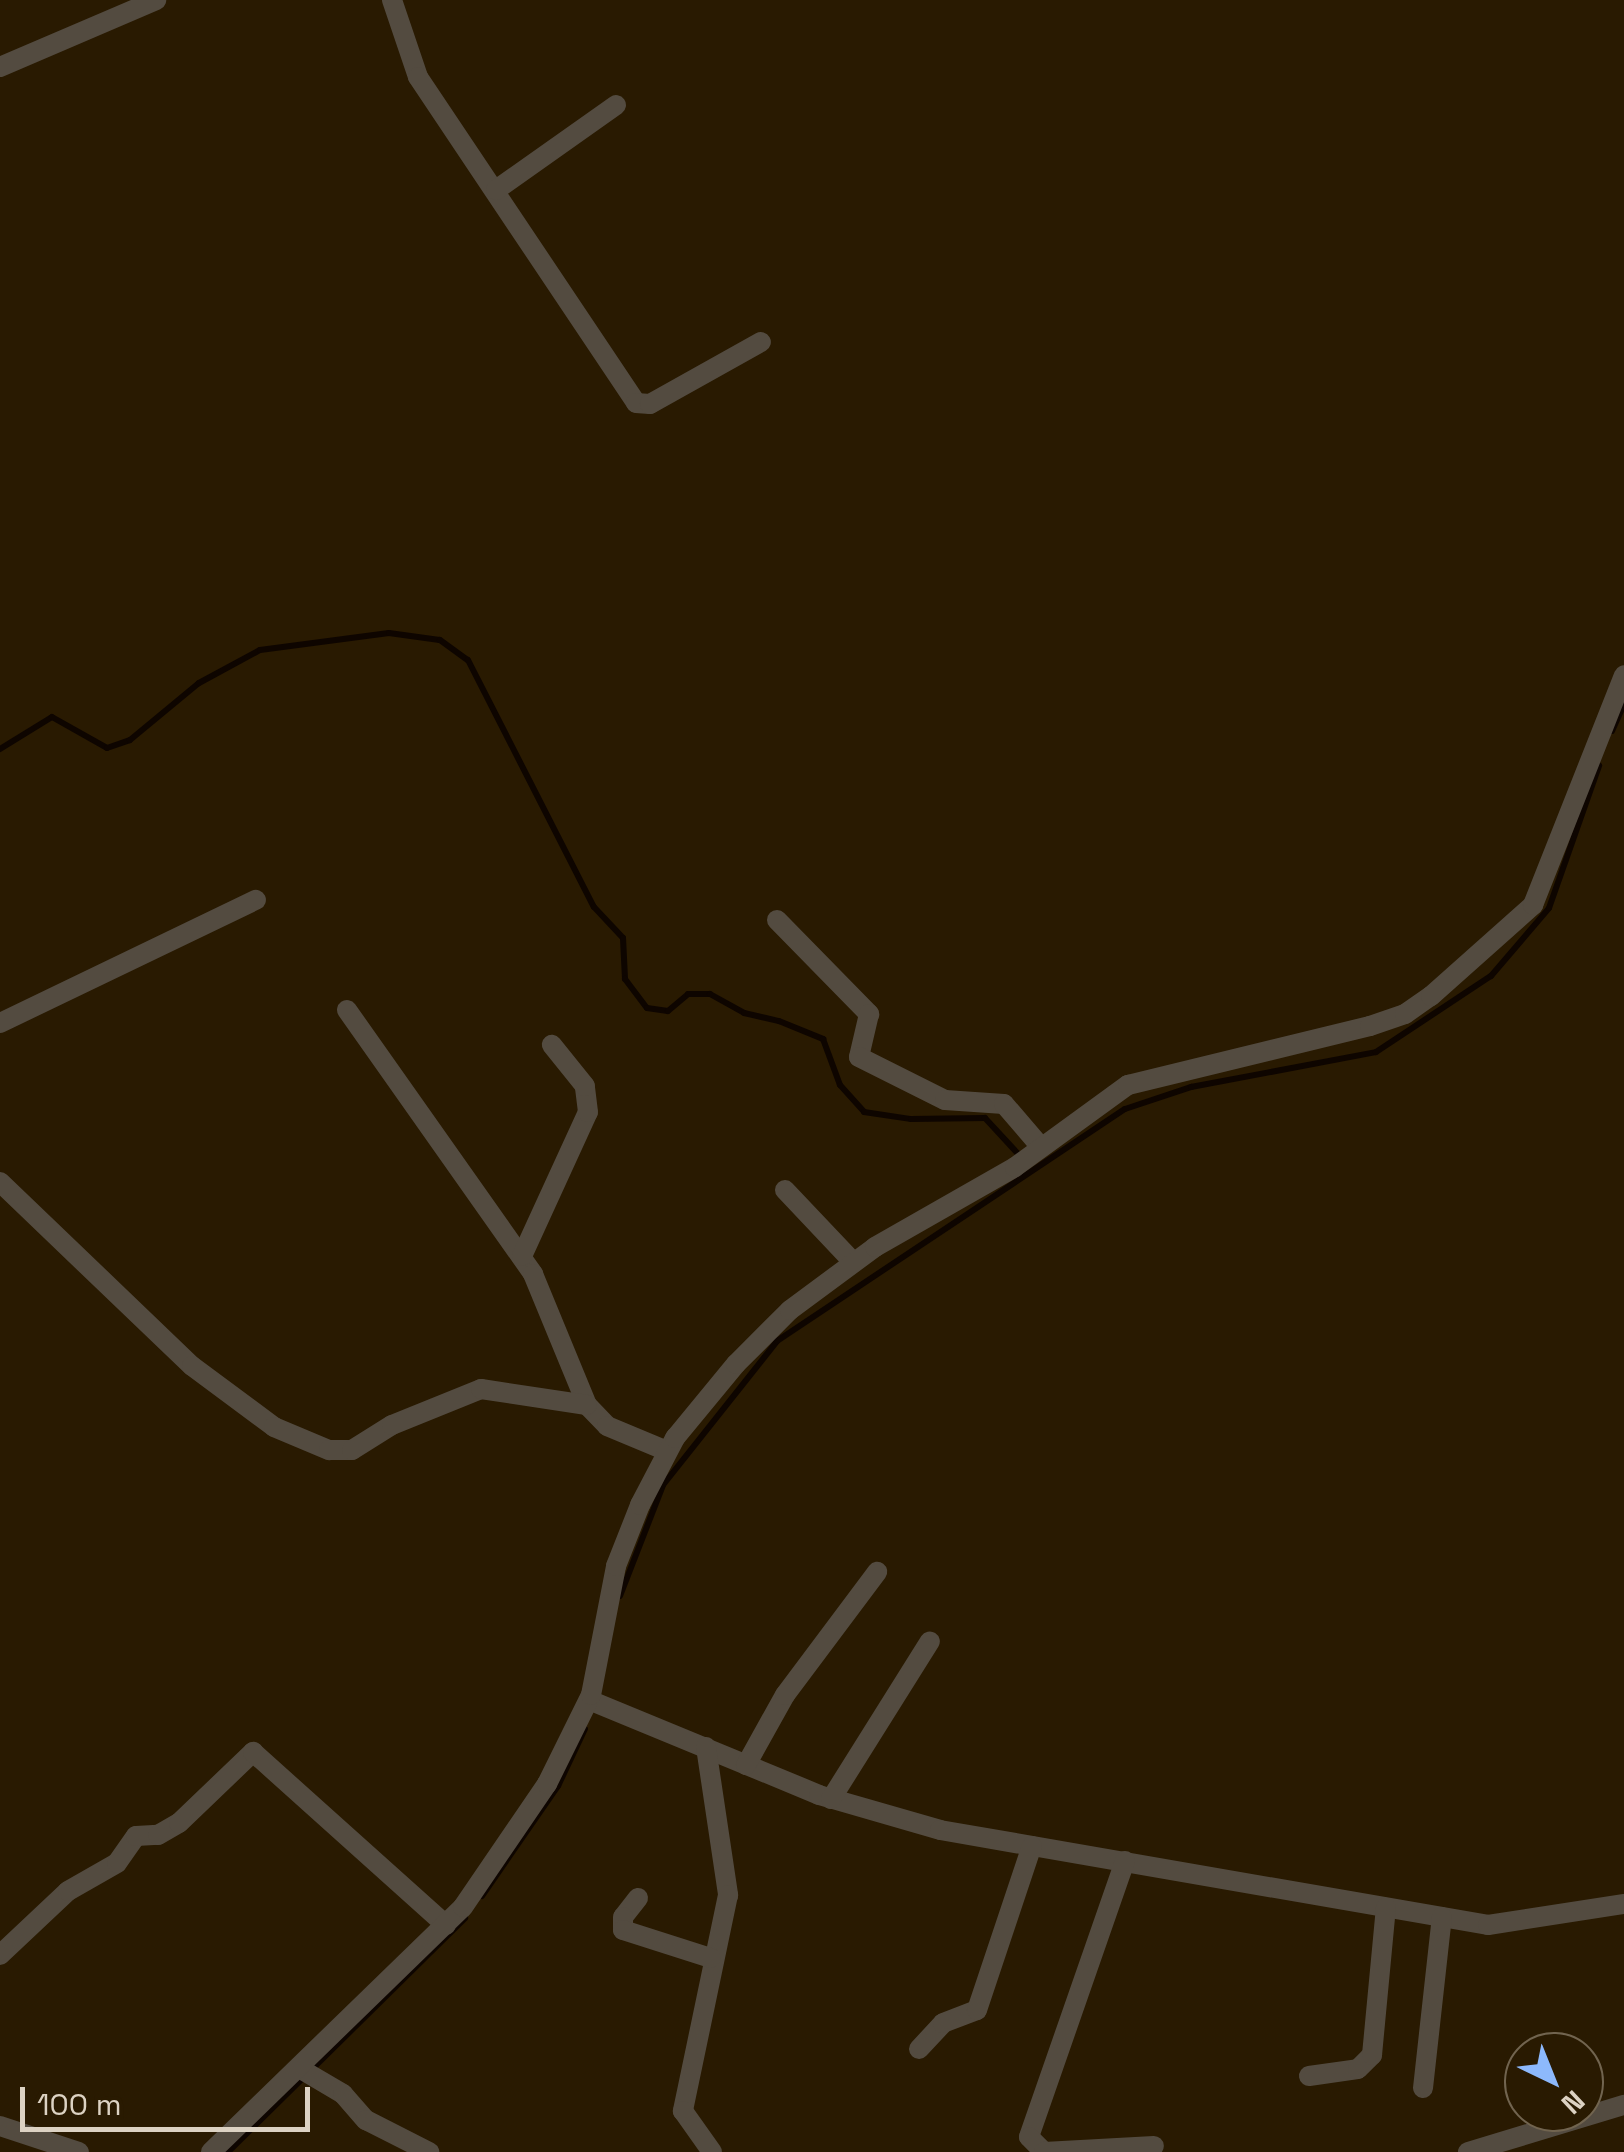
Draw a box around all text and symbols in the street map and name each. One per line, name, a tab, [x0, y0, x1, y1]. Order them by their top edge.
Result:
north arrow	[1504, 2032, 1604, 2132]
scale bar	[25, 2067, 315, 2129]
text: N	[1554, 2083, 1592, 2122]
text: 100 m	[37, 2085, 122, 2124]

